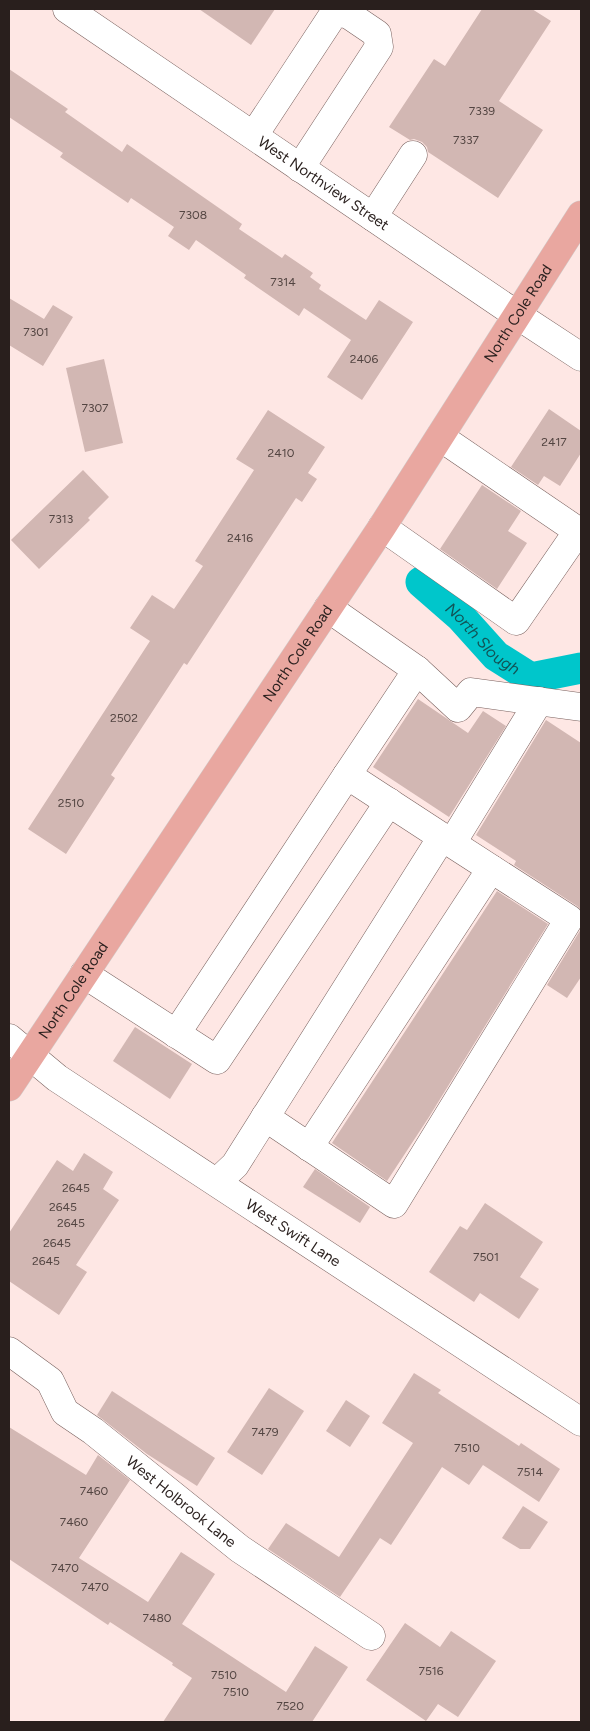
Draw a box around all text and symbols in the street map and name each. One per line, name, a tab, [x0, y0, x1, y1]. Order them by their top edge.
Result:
house number: 7339	[469, 104, 495, 118]
street label: West Northview Street	[254, 132, 393, 234]
house number: 7337	[453, 133, 480, 147]
house number: 7308	[179, 208, 207, 222]
street label: North Cole Road	[480, 261, 556, 366]
house number: 7314	[270, 275, 296, 289]
house number: 7301	[23, 325, 49, 339]
house number: 2406	[350, 352, 379, 366]
house number: 7307	[81, 401, 109, 415]
house number: 2417	[541, 435, 567, 449]
house number: 2410	[268, 446, 295, 460]
house number: 7313	[49, 512, 73, 526]
house number: 2416	[227, 531, 253, 545]
water label: North Slough	[442, 598, 524, 678]
street label: North Cole Road	[259, 602, 336, 705]
house number: 2502	[110, 711, 138, 725]
house number: 2510	[58, 796, 84, 810]
street label: North Cole Road	[35, 939, 112, 1042]
house number: 2645	[62, 1181, 90, 1195]
street label: West Swift Lane	[242, 1195, 344, 1271]
house number: 2645	[49, 1200, 77, 1214]
house number: 2645	[57, 1216, 85, 1230]
house number: 2645	[43, 1236, 71, 1250]
house number: 7501	[473, 1250, 499, 1264]
house number: 2645	[32, 1254, 60, 1268]
house number: 7479	[251, 1425, 279, 1439]
house number: 7510	[454, 1441, 480, 1455]
street label: West Holbrook Lane	[122, 1452, 240, 1551]
house number: 7514	[517, 1465, 543, 1479]
house number: 7460	[80, 1484, 108, 1498]
house number: 7460	[60, 1515, 88, 1529]
house number: 7470	[51, 1561, 79, 1575]
house number: 7470	[81, 1580, 109, 1594]
house number: 7480	[143, 1611, 172, 1625]
house number: 7516	[418, 1664, 444, 1678]
house number: 7510	[211, 1668, 237, 1682]
house number: 7510	[223, 1685, 249, 1699]
house number: 7520	[276, 1699, 304, 1713]

